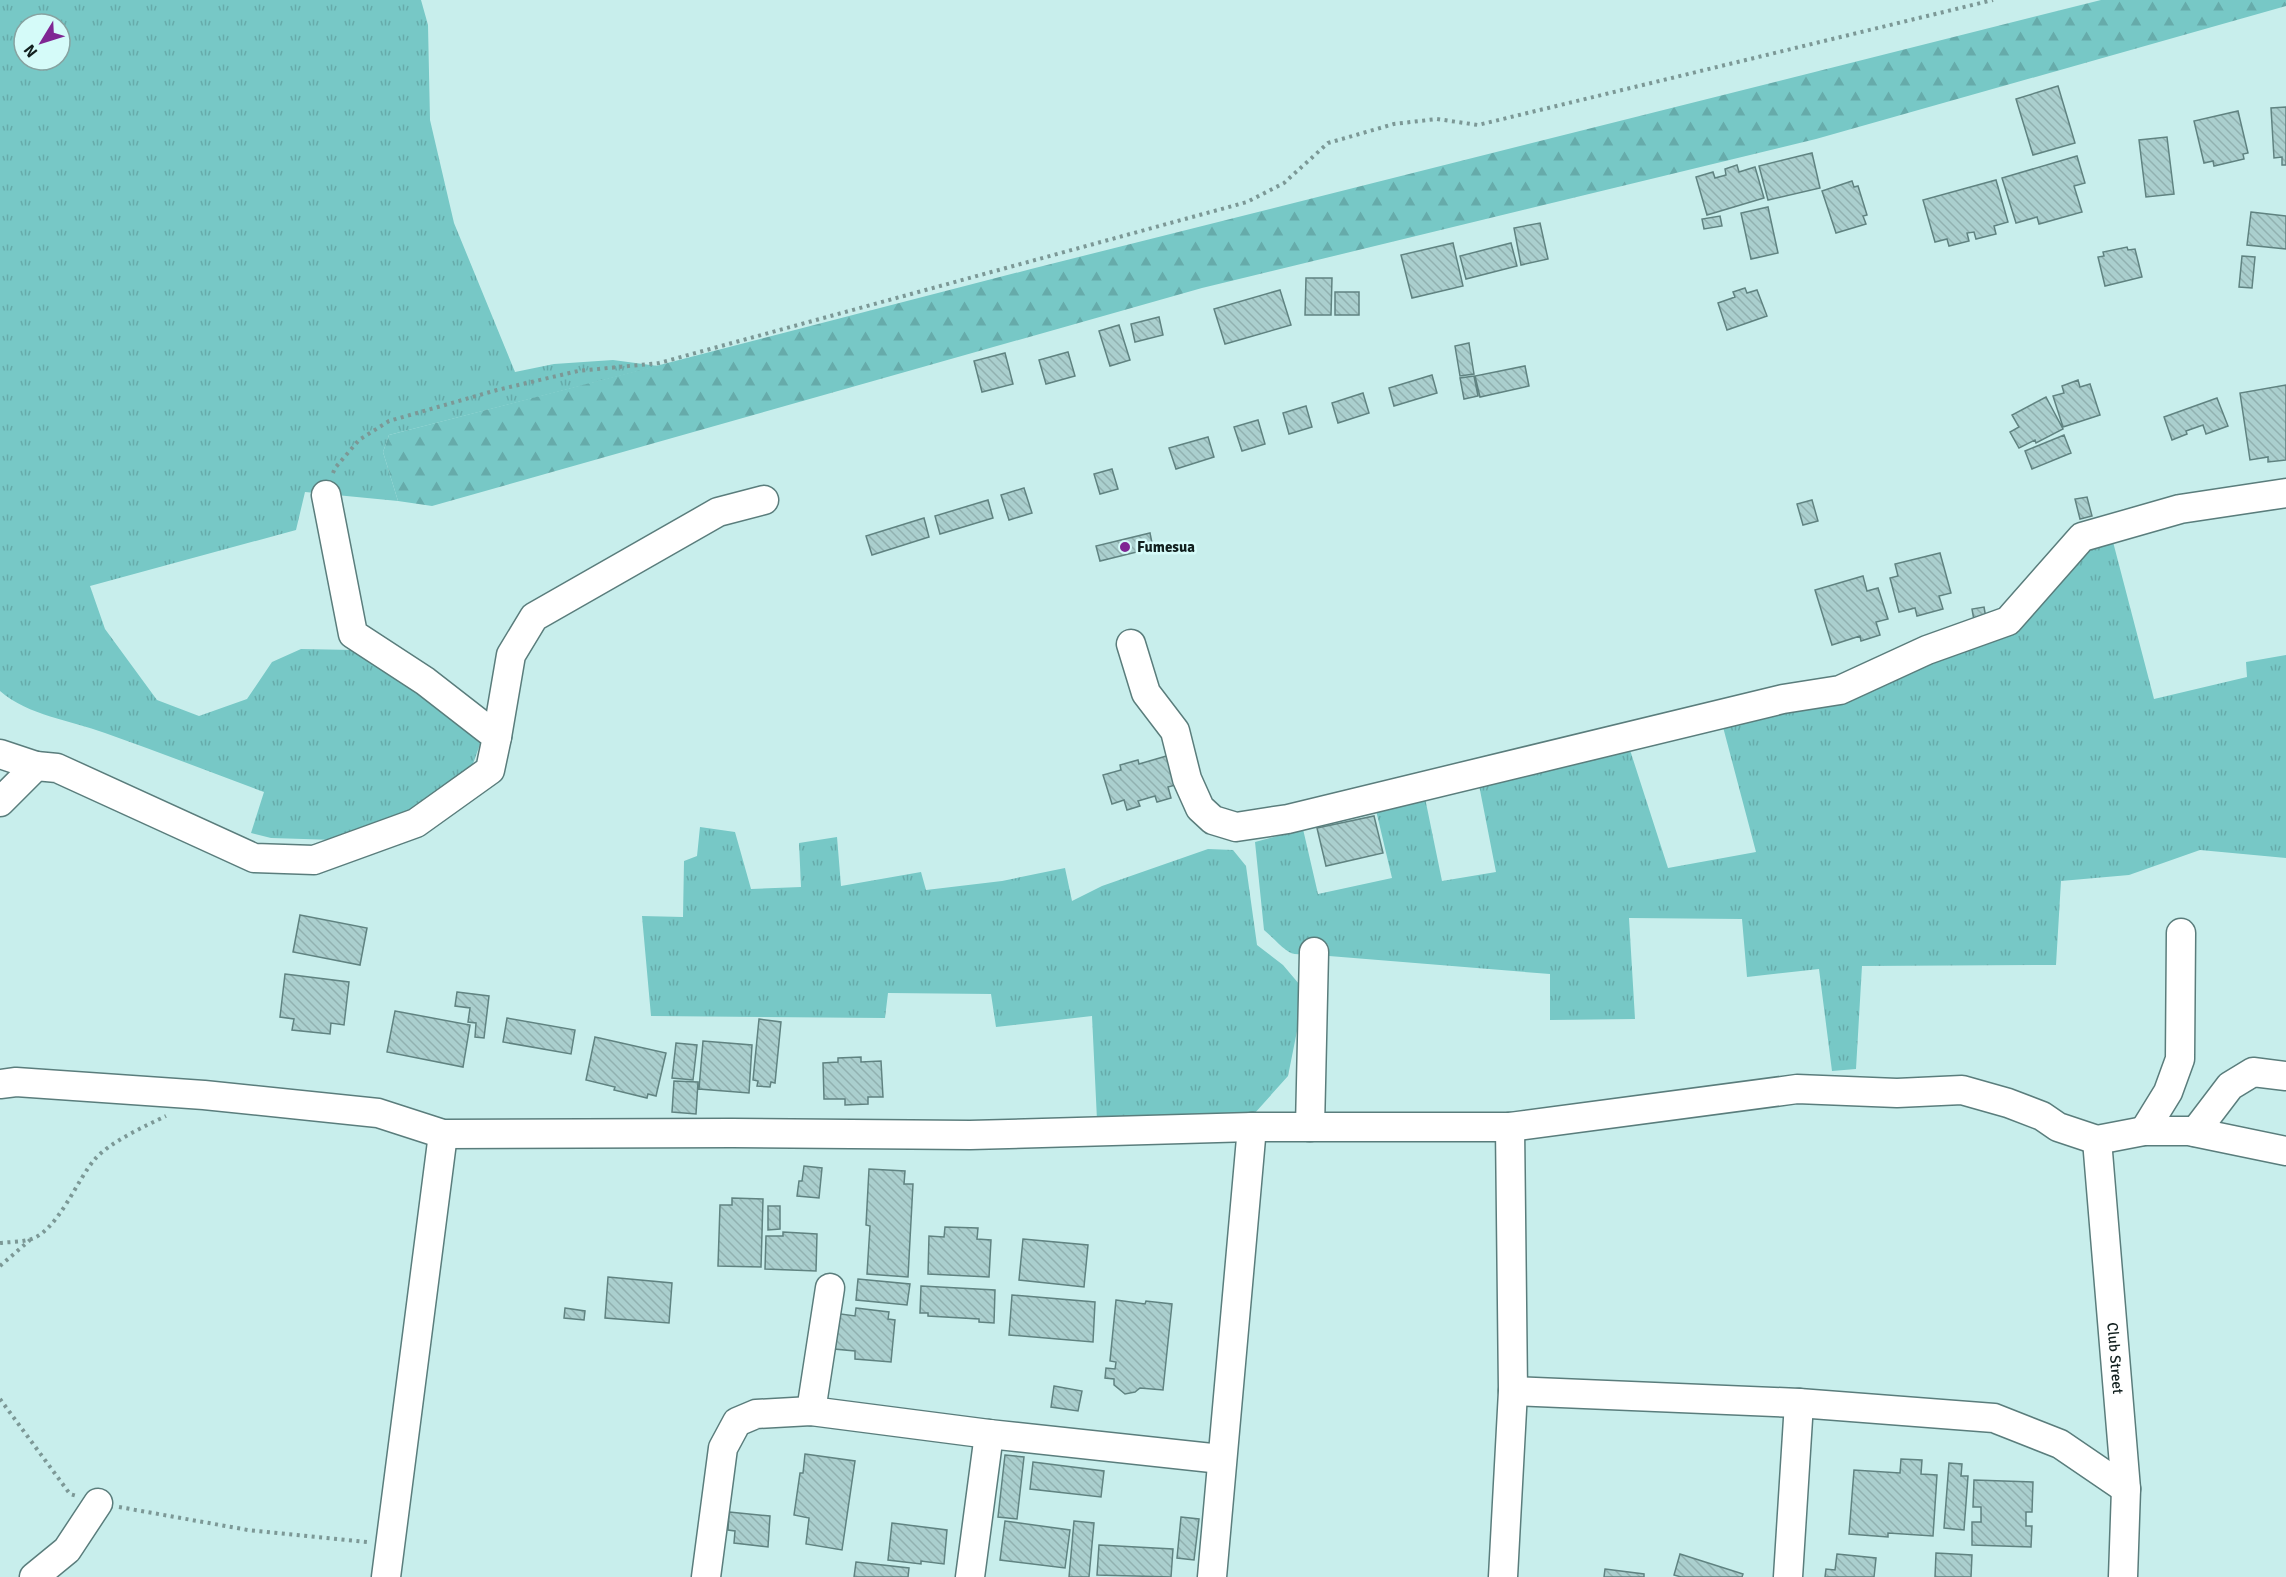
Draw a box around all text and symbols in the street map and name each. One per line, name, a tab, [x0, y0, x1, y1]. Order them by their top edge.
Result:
north arrow	[12, 12, 72, 72]
text: N	[20, 40, 42, 61]
place label: Fumesua	[1137, 538, 1195, 556]
marker: Fumesua	[1118, 540, 1132, 554]
street label: Club Street	[2103, 1322, 2127, 1395]

